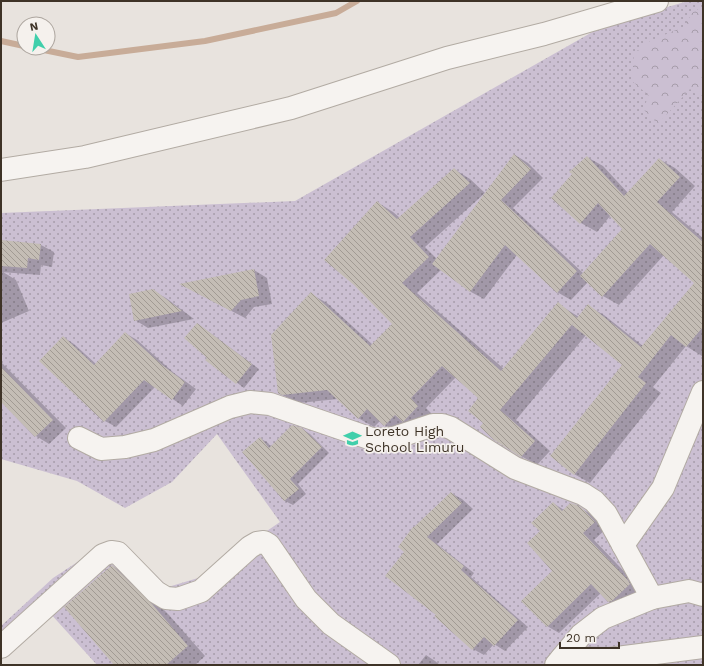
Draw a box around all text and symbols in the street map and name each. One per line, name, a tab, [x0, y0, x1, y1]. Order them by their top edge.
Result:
north arrow	[16, 16, 56, 56]
text: N	[29, 20, 39, 34]
place label: Loreto High School Limuru	[365, 423, 464, 455]
school or university icon: Loreto High School Limuru	[342, 429, 362, 449]
scale bar	[560, 624, 619, 650]
text: 20 m	[566, 631, 596, 645]

